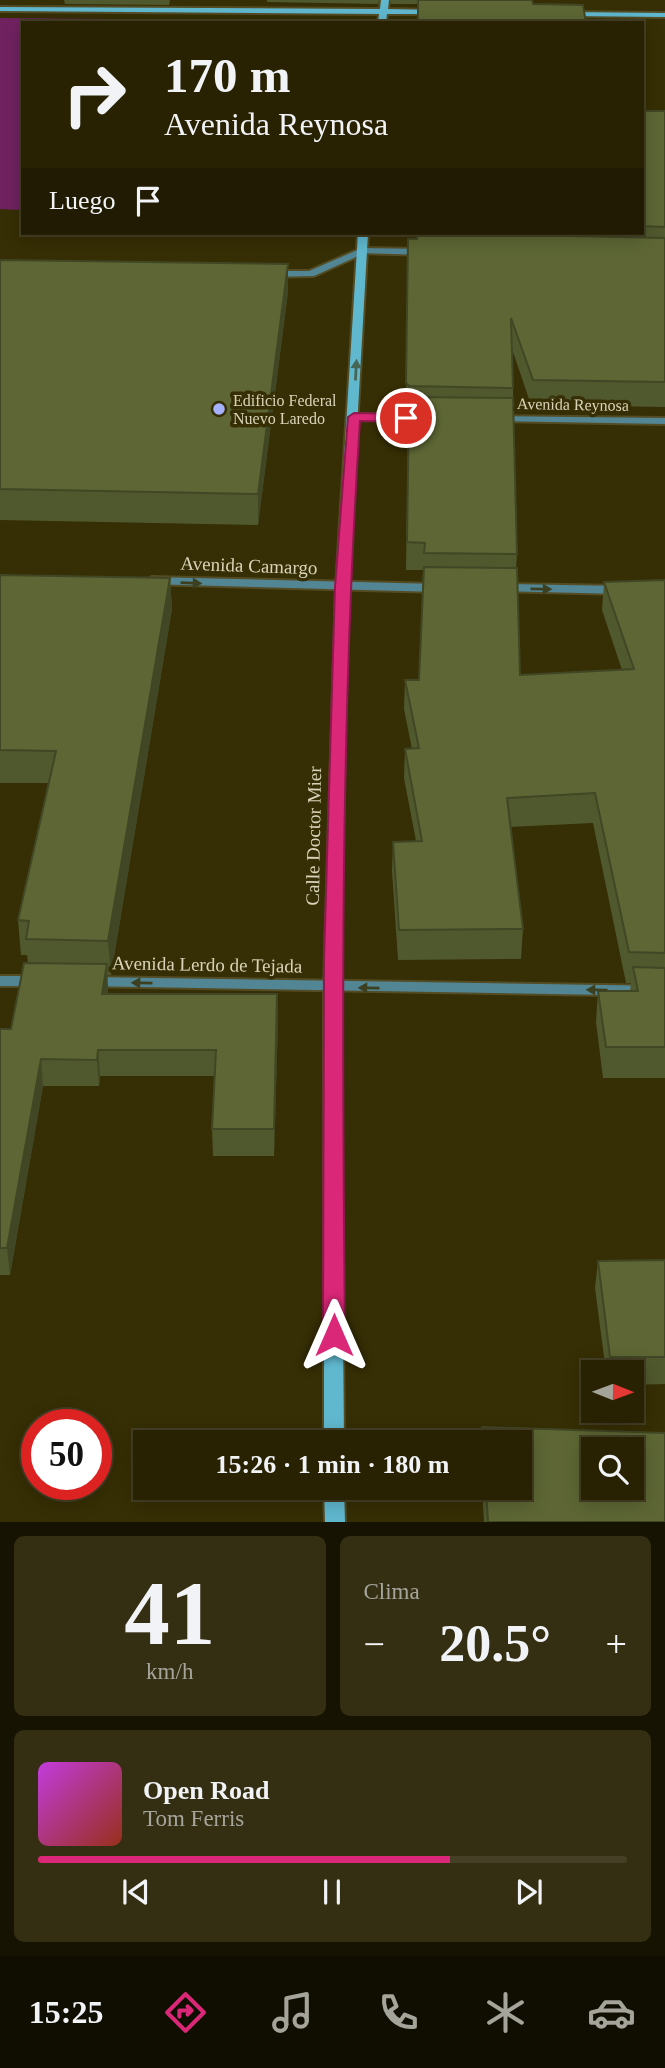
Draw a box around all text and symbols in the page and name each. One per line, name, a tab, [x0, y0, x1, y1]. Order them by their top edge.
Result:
text: 170 m	[164, 48, 291, 103]
icon: right	[49, 49, 140, 140]
text: Avenida Reynosa	[164, 106, 388, 142]
icon: arrive	[129, 182, 167, 220]
text: Luego	[49, 186, 115, 215]
one-way arrow	[351, 359, 362, 381]
pin	[376, 388, 436, 448]
place label: Edificio Federal Nuevo Laredo	[233, 392, 337, 427]
street label: Avenida Reynosa	[517, 395, 629, 415]
icon: arrive	[387, 399, 425, 437]
marker: Edificio Federal Nuevo Laredo	[211, 401, 227, 417]
street label: Avenida Camargo	[180, 553, 318, 578]
one-way arrow	[180, 577, 202, 588]
one-way arrow	[530, 583, 552, 595]
street label: Calle Doctor Mier	[302, 766, 325, 906]
street label: Avenida Lerdo de Tejada	[112, 952, 303, 977]
one-way arrow	[131, 978, 153, 989]
one-way arrow	[358, 982, 380, 994]
one-way arrow	[586, 985, 608, 996]
position arrow	[297, 1298, 371, 1372]
north arrow	[581, 1360, 644, 1423]
map controls	[581, 1360, 644, 1500]
speed limit sign: 50	[21, 1409, 112, 1500]
button: search	[581, 1437, 644, 1500]
text: 15:26 · 1 min · 180 m	[216, 1450, 450, 1479]
text: 41	[124, 1563, 215, 1664]
text: Clima	[364, 1579, 420, 1604]
text: 20.5°	[439, 1615, 551, 1672]
text: −	[364, 1623, 385, 1665]
text: +	[606, 1623, 627, 1665]
text: km/h	[146, 1659, 193, 1684]
text: Open Road	[143, 1776, 269, 1805]
text: Tom Ferris	[143, 1806, 244, 1831]
icon: previous	[117, 1873, 155, 1911]
icon: pause	[313, 1873, 351, 1911]
icon: next	[510, 1873, 548, 1911]
icon: directions	[161, 1988, 210, 2037]
icon: music	[268, 1988, 317, 2037]
icon: phone	[374, 1988, 423, 2037]
icon: climate	[481, 1988, 530, 2037]
icon: car	[587, 1988, 636, 2037]
text: 15:25	[29, 1994, 103, 2030]

